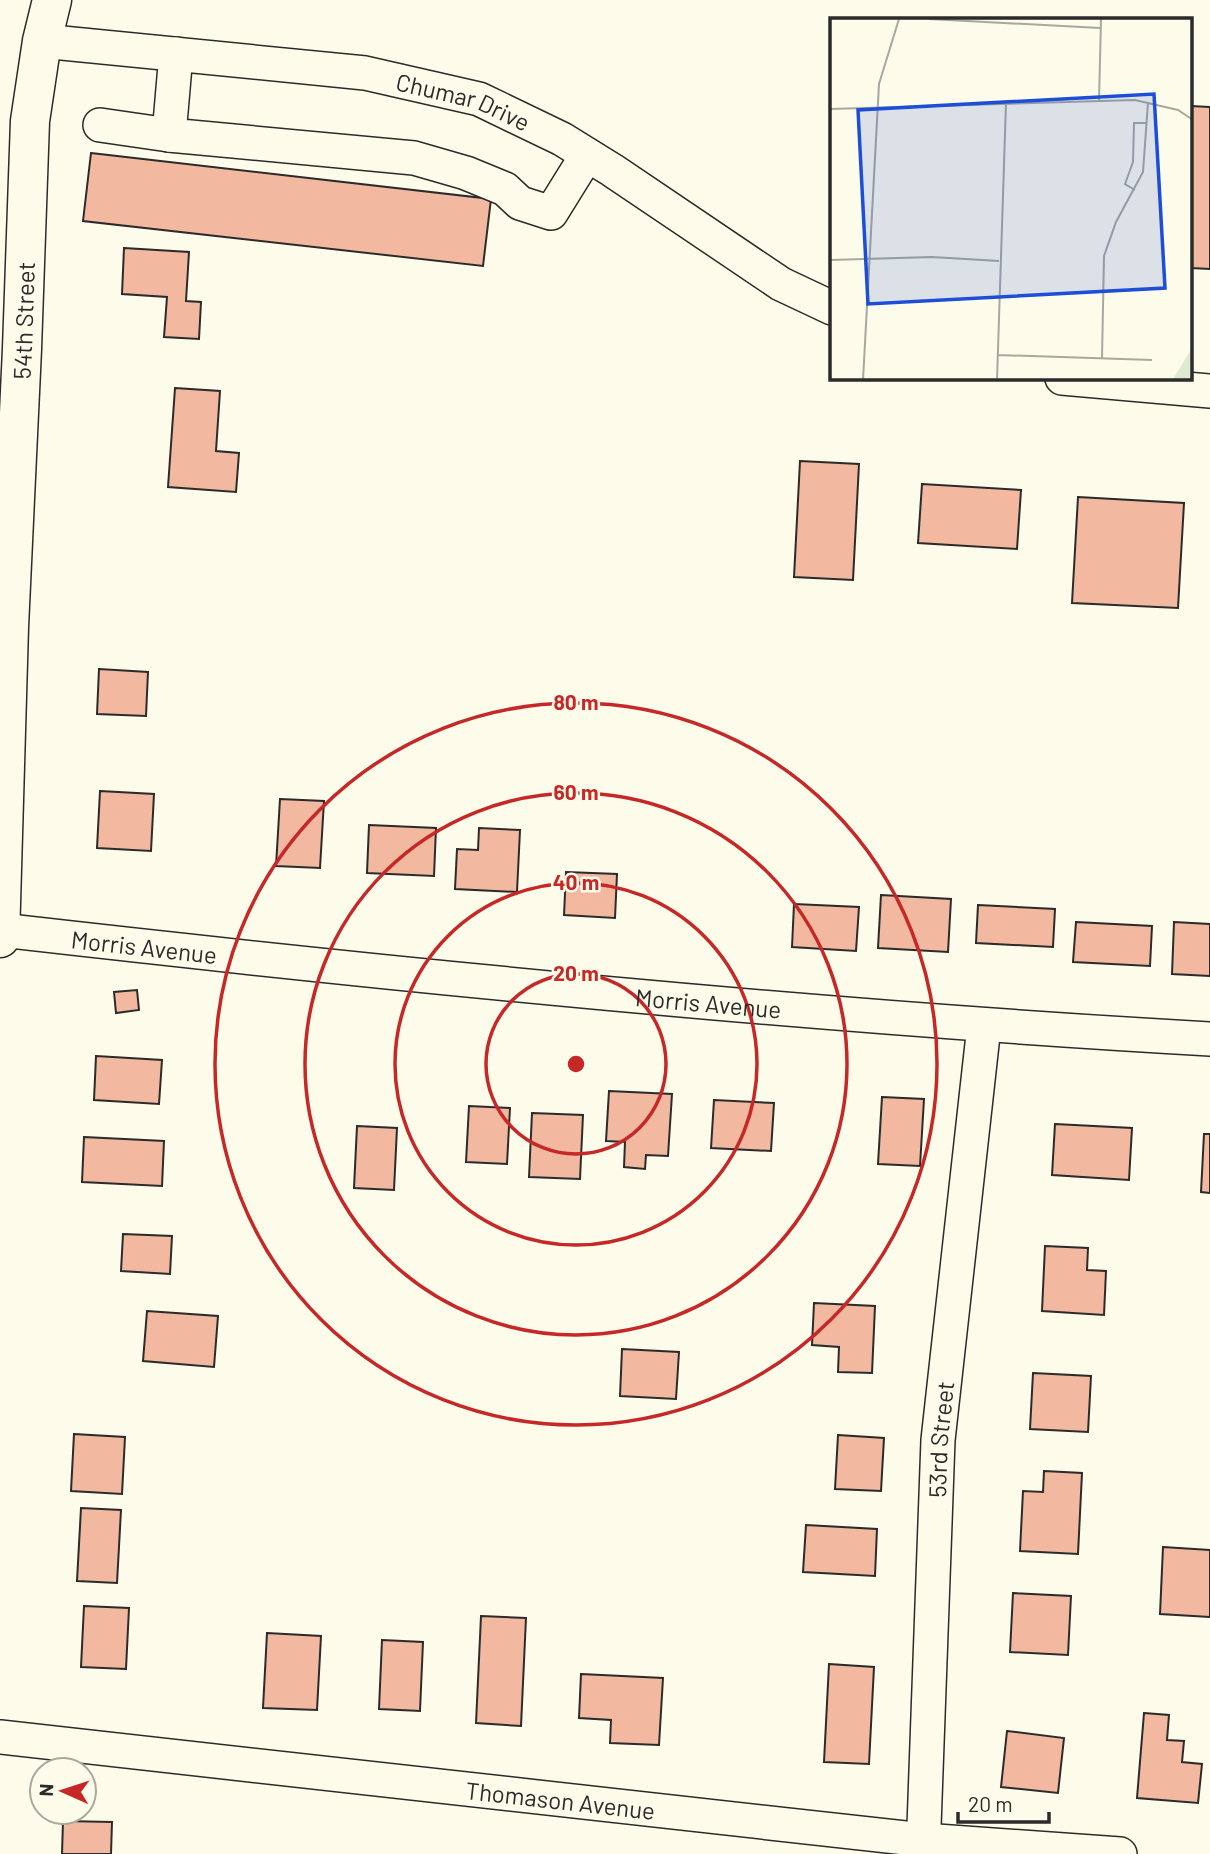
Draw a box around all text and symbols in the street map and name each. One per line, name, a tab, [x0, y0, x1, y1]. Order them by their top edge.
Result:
inset map	[830, 18, 1192, 380]
street label: Chumar Drive	[394, 66, 535, 136]
street label: 54th Street	[6, 261, 40, 380]
text: 80 m	[553, 689, 599, 714]
text: 60 m	[554, 779, 598, 804]
text: 40 m	[553, 869, 599, 894]
street label: Morris Avenue	[70, 924, 219, 969]
text: 20 m	[553, 960, 599, 985]
street label: Morris Avenue	[634, 981, 783, 1023]
centre of rings	[564, 1052, 588, 1076]
street label: 53rd Street	[921, 1380, 959, 1498]
north arrow	[28, 1756, 98, 1826]
street label: Thomason Avenue	[464, 1775, 657, 1825]
scale bar	[958, 1780, 1049, 1824]
text: N	[34, 1783, 57, 1797]
text: 20 m	[968, 1791, 1013, 1816]

